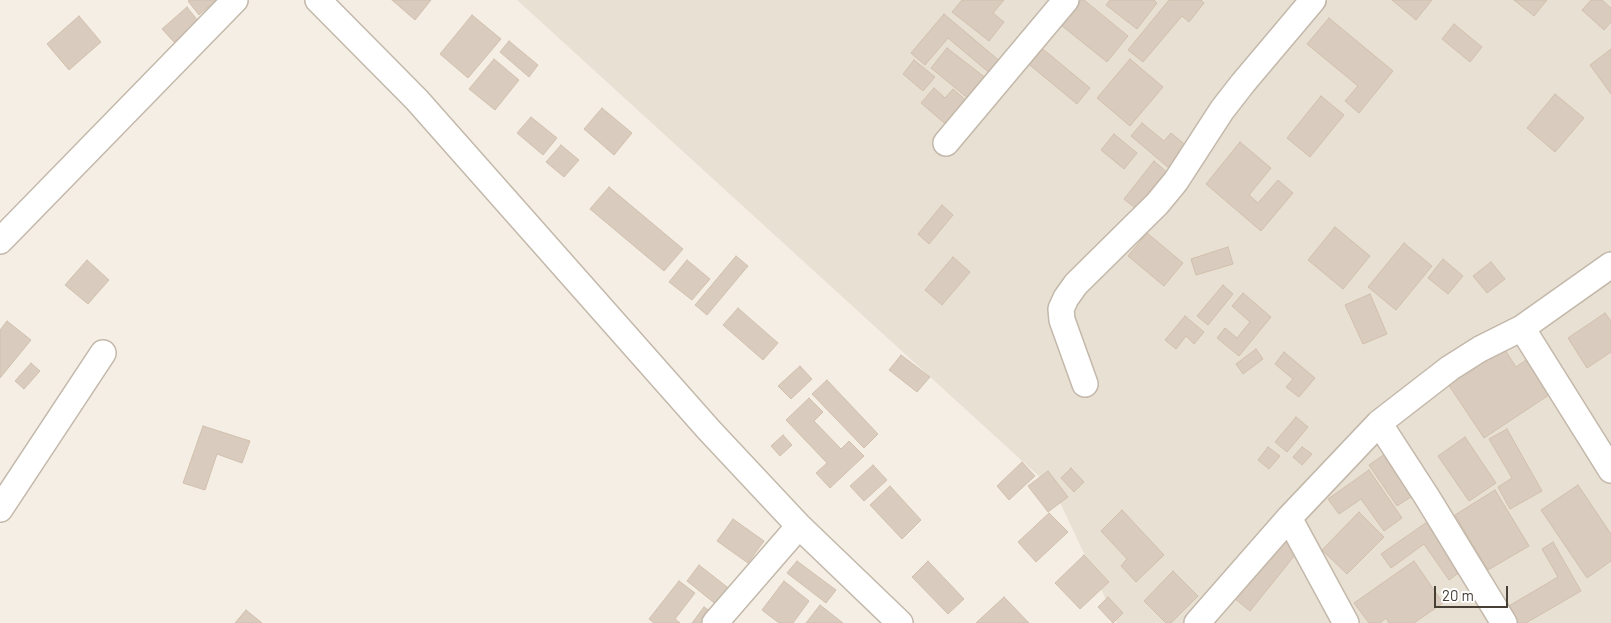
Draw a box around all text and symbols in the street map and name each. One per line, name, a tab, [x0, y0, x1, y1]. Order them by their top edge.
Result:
scale bar	[1436, 576, 1510, 608]
text: 20 m	[1442, 586, 1474, 604]

